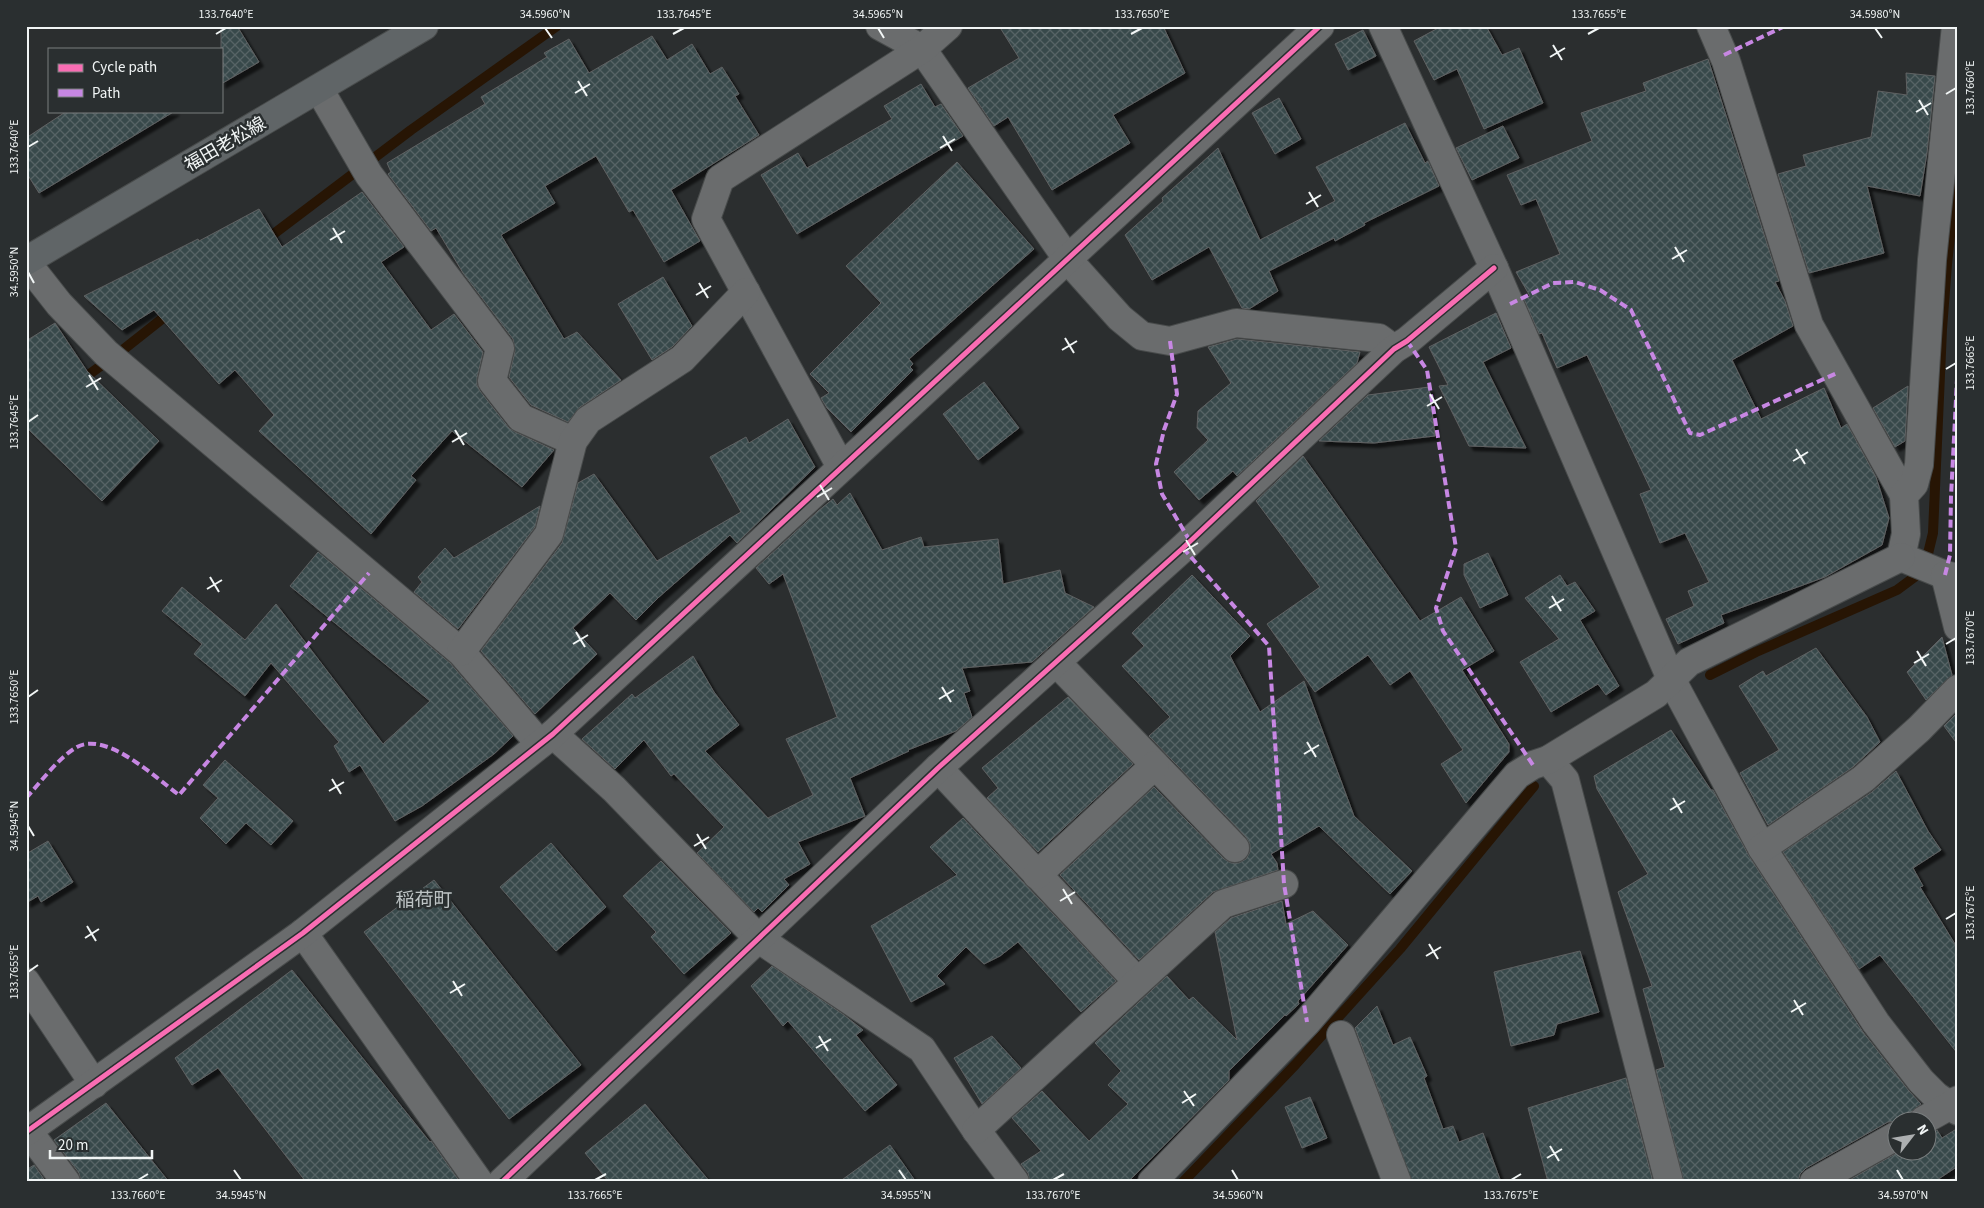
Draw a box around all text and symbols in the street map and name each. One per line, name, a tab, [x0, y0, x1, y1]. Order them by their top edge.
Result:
text: 133.7640°E	[198, 6, 254, 23]
text: 34.5960°N	[520, 6, 570, 23]
text: 133.7645°E	[656, 6, 712, 23]
text: 34.5965°N	[853, 6, 903, 23]
text: 133.7650°E	[1114, 6, 1170, 23]
text: 133.7655°E	[1571, 6, 1627, 23]
text: 34.5980°N	[1850, 6, 1900, 23]
legend	[48, 48, 222, 112]
text: Cycle path	[92, 57, 157, 78]
text: 133.7660°E	[1962, 60, 1979, 116]
text: Path	[92, 83, 120, 104]
street label: 福田老松線	[180, 111, 270, 178]
text: 133.7640°E	[6, 119, 23, 175]
text: 34.5950°N	[6, 247, 23, 297]
text: 133.7665°E	[1962, 335, 1979, 391]
text: 133.7645°E	[6, 394, 23, 450]
text: 133.7670°E	[1962, 610, 1979, 666]
text: 133.7650°E	[6, 669, 23, 725]
text: 34.5945°N	[6, 801, 23, 851]
text: 133.7675°E	[1962, 885, 1979, 941]
district label: 稲荷町	[395, 887, 453, 914]
text: 133.7655°E	[6, 944, 23, 1000]
north arrow	[1886, 1110, 1936, 1160]
text: N	[1911, 1121, 1933, 1139]
scale bar	[50, 1128, 152, 1160]
text: 20 m	[58, 1135, 88, 1156]
text: 133.7660°E	[110, 1187, 166, 1204]
text: 34.5945°N	[216, 1187, 266, 1204]
text: 133.7665°E	[567, 1187, 623, 1204]
text: 34.5955°N	[881, 1187, 931, 1204]
text: 133.7670°E	[1025, 1187, 1081, 1204]
text: 34.5960°N	[1213, 1187, 1263, 1204]
text: 133.7675°E	[1483, 1187, 1539, 1204]
text: 34.5970°N	[1878, 1187, 1928, 1204]

